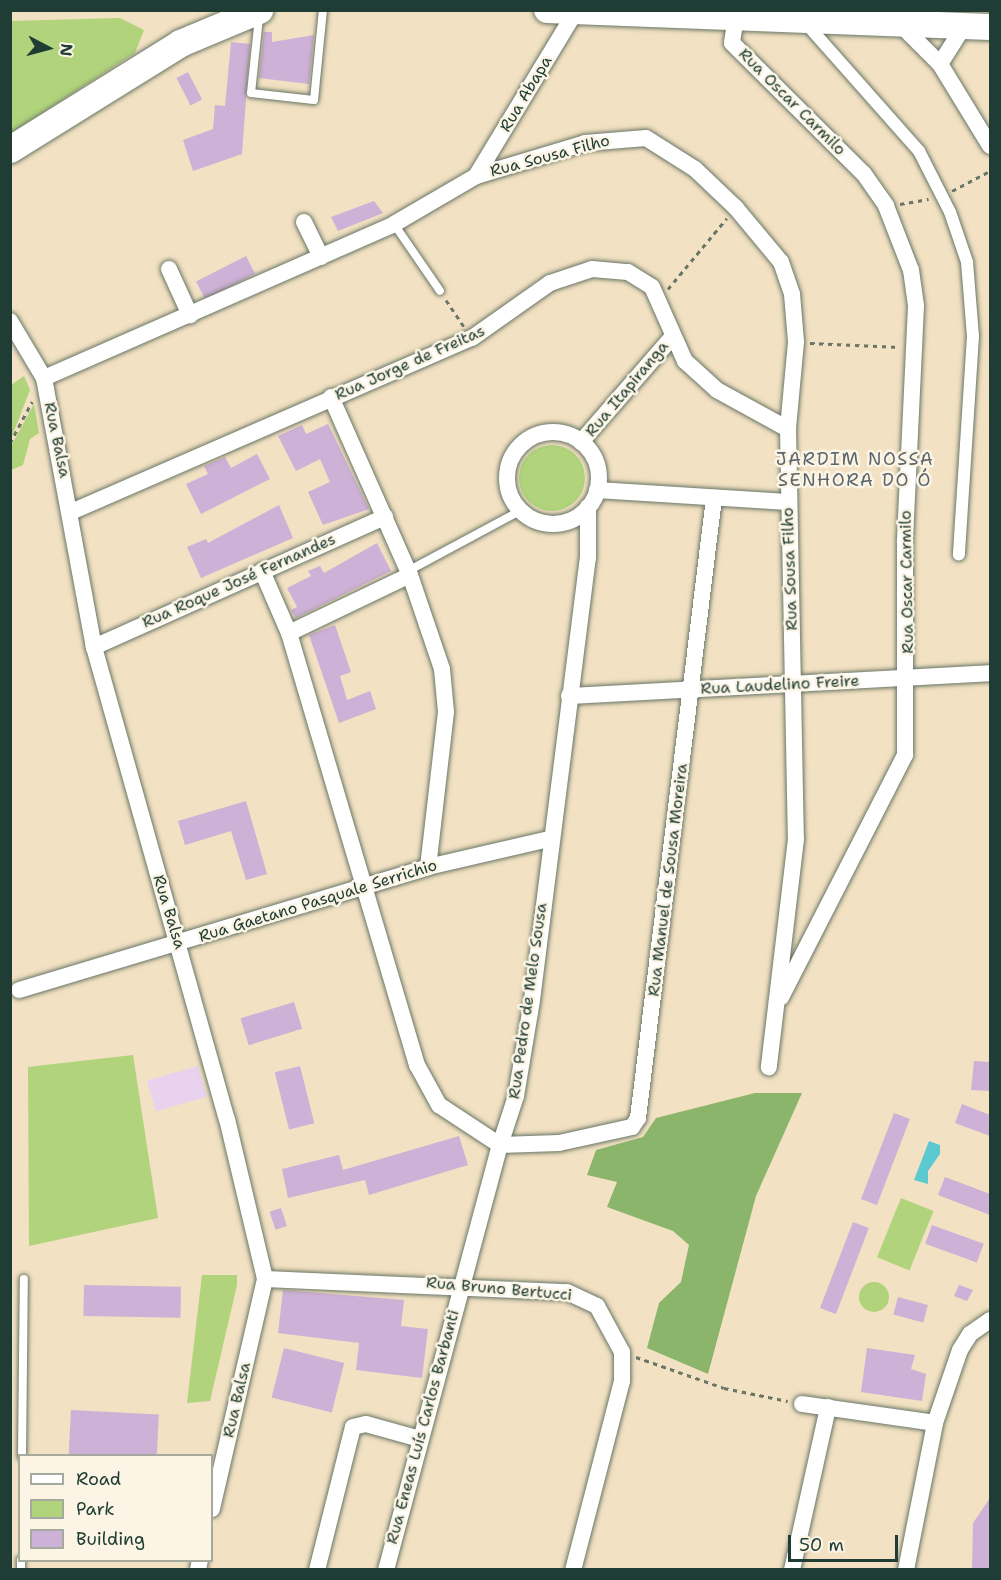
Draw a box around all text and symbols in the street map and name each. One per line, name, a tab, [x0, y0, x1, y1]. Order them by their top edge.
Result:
north arrow	[18, 18, 78, 78]
text: N	[55, 43, 78, 57]
street label: Rua Oscar Carmilo	[735, 45, 849, 159]
street label: Rua Abapa	[496, 53, 556, 135]
street label: Rua Sousa Filho	[488, 131, 612, 181]
street label: Rua Jorge de Freitas	[332, 321, 488, 405]
street label: Rua Itapiranga	[581, 337, 673, 441]
street label: Rua Balsa	[40, 400, 74, 480]
district label: JARDIM NOSSA SENHORA DO Ó	[776, 449, 934, 492]
street label: Rua Sousa Filho	[778, 507, 802, 631]
street label: Rua Oscar Carmilo	[896, 510, 918, 654]
street label: Rua Roque José Fernandes	[139, 530, 339, 632]
street label: Rua Laudelino Freire	[700, 671, 860, 699]
street label: Rua Manuel de Sousa Moreira	[644, 763, 692, 997]
street label: Rua Gaetano Pasquale Serrichio	[196, 856, 440, 946]
street label: Rua Balsa	[149, 872, 189, 952]
street label: Rua Pedro de Melo Sousa	[505, 902, 551, 1100]
street label: Rua Bruno Bertucci	[425, 1273, 573, 1305]
street label: Rua Eneas Luís Carlos Barbanti	[382, 1308, 464, 1546]
street label: Rua Balsa	[219, 1360, 255, 1440]
legend	[18, 1454, 213, 1562]
text: Road	[76, 1467, 121, 1491]
text: Park	[76, 1497, 115, 1521]
scale bar	[791, 1523, 900, 1561]
text: Building	[76, 1527, 145, 1551]
text: 50 m	[799, 1533, 844, 1557]

